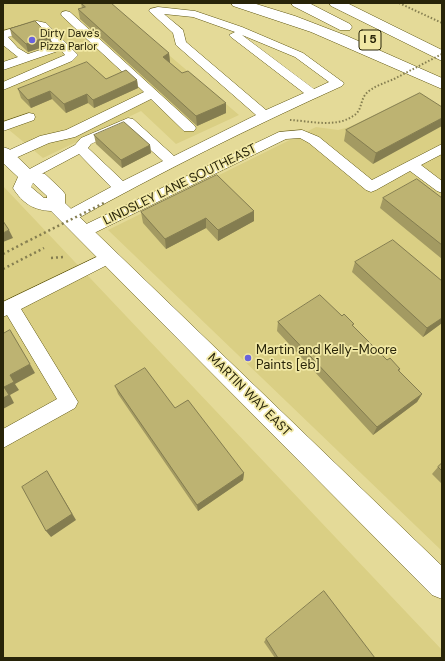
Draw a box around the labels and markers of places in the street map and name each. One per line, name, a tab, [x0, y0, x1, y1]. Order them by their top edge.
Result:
place label: Dirty Dave's Pizza Parlor	[40, 27, 100, 53]
marker: Dirty Dave's Pizza Parlor	[27, 35, 37, 45]
place label: Martin and Kelly-Moore Paints [eb]	[256, 343, 397, 374]
marker: Martin and Kelly-Moore Paints [eb]	[243, 353, 253, 363]

